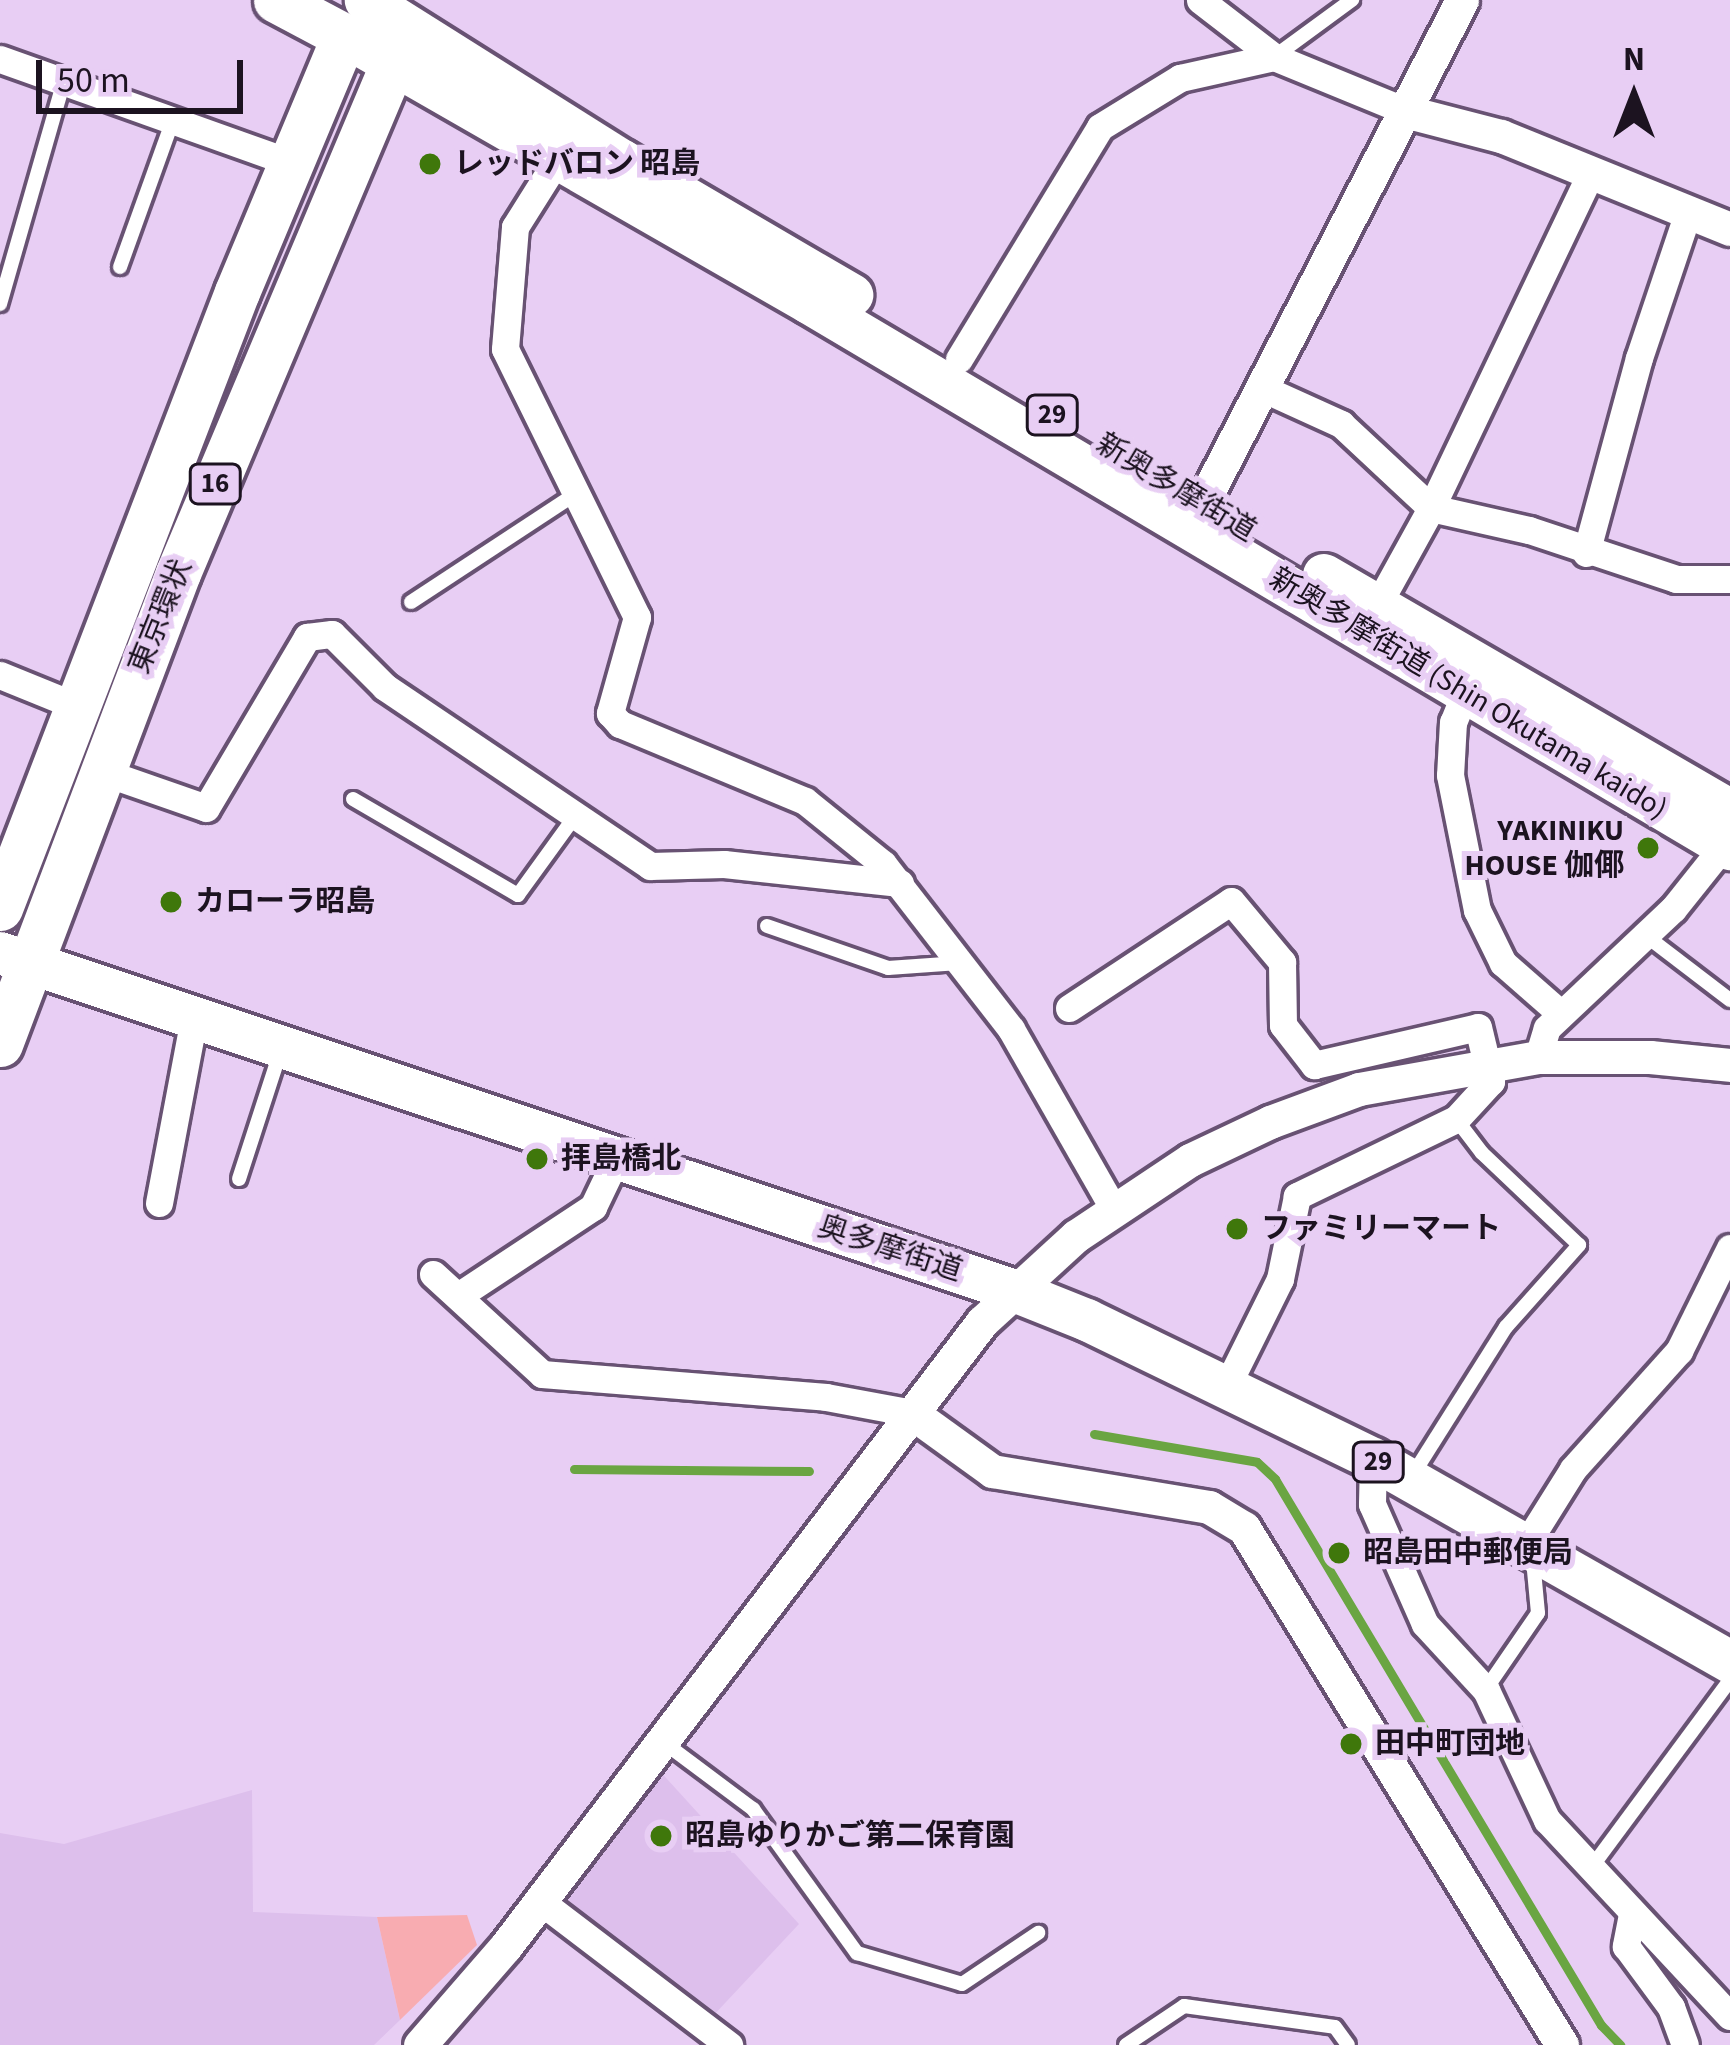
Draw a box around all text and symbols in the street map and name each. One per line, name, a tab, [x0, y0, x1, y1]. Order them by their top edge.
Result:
scale bar	[42, 36, 249, 110]
north arrow	[1574, 36, 1694, 156]
text: N	[1623, 36, 1645, 83]
text: 50 m	[57, 55, 130, 106]
place label: レッドバロン 昭島	[454, 146, 700, 182]
marker: レッドバロン 昭島	[417, 151, 443, 177]
road number: 29	[1025, 394, 1079, 436]
street label: 新奥多摩街道	[1090, 426, 1262, 550]
road number: 16	[188, 463, 242, 505]
street label: 東京環状	[122, 555, 200, 679]
street label: 新奥多摩街道 (Shin Okutama kaido)	[1263, 561, 1673, 827]
place label: YAKINIKU HOUSE 伽倻	[1464, 813, 1624, 884]
marker: YAKINIKU HOUSE 伽倻	[1635, 835, 1661, 861]
place label: カローラ昭島	[195, 884, 375, 920]
marker: カローラ昭島	[158, 889, 184, 915]
place label: 拝島橋北	[561, 1141, 681, 1177]
marker: 拝島橋北	[524, 1146, 550, 1172]
street label: 奥多摩街道	[813, 1209, 967, 1289]
place label: ファミリーマート	[1261, 1211, 1501, 1247]
marker: ファミリーマート	[1224, 1216, 1250, 1242]
road number: 29	[1351, 1441, 1405, 1483]
place label: 昭島田中郵便局	[1363, 1535, 1573, 1571]
marker: 昭島田中郵便局	[1326, 1540, 1352, 1566]
place label: 田中町団地	[1375, 1726, 1525, 1762]
marker: 田中町団地	[1338, 1731, 1364, 1757]
place label: 昭島ゆりかご第二保育園	[685, 1818, 1015, 1854]
marker: 昭島ゆりかご第二保育園	[648, 1823, 674, 1849]

